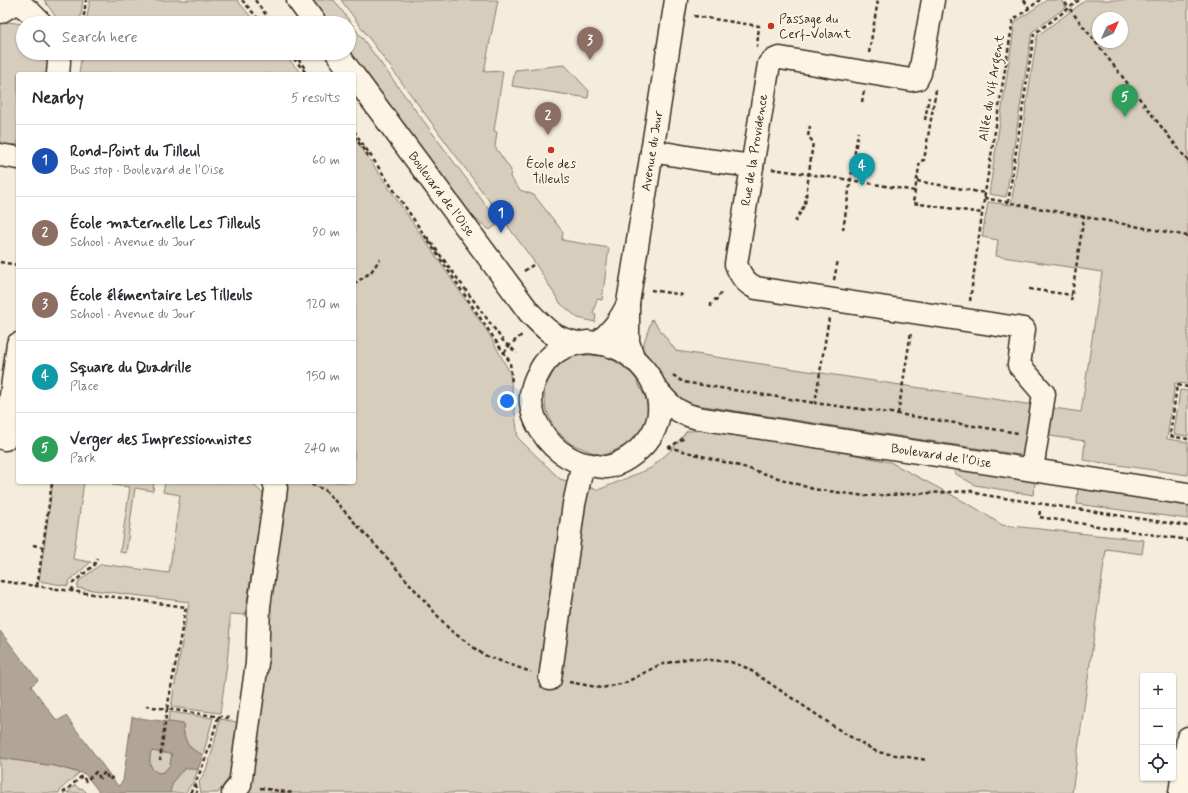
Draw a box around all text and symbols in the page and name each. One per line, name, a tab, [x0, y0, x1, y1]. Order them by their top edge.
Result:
place label: Passage du Cerf-Volant	[779, 11, 852, 43]
north arrow	[1092, 12, 1128, 48]
search box	[16, 16, 356, 60]
marker: Passage du Cerf-Volant	[766, 21, 776, 31]
icon: search	[30, 27, 52, 49]
pin: 3	[577, 27, 603, 60]
text: Search here	[62, 28, 138, 48]
street label: Allée du Vif Argent	[975, 33, 1011, 143]
pin: 5	[1112, 84, 1138, 117]
text: Nearby	[32, 87, 84, 109]
text: 5 results	[291, 90, 340, 107]
street label: Rue de la Providence	[738, 93, 772, 207]
pin: 2	[535, 102, 561, 135]
street label: Avenue du Jour	[637, 108, 667, 192]
text: Rond-Point du Tilleul	[70, 142, 200, 162]
marker: École des Tilleuls	[546, 145, 556, 155]
street label: Boulevard de l'Oise	[404, 148, 479, 240]
text: 1	[42, 152, 48, 169]
text: 60 m	[312, 152, 340, 169]
pin: 4	[849, 153, 875, 186]
place label: École des Tilleuls	[526, 155, 576, 188]
text: Bus stop · Boulevard de l'Oise	[70, 162, 225, 179]
pin: 1	[488, 200, 514, 233]
text: École maternelle Les Tilleuls	[70, 214, 260, 234]
text: 2	[42, 224, 48, 241]
text: 90 m	[312, 224, 340, 241]
text: School · Avenue du Jour	[70, 234, 195, 251]
text: École élémentaire Les Tilleuls	[70, 286, 252, 306]
text: 3	[42, 296, 48, 313]
text: 120 m	[306, 296, 340, 313]
text: School · Avenue du Jour	[70, 306, 195, 323]
text: Square du Quadrille	[70, 358, 192, 378]
text: 4	[41, 368, 49, 385]
text: 150 m	[306, 368, 340, 385]
text: Place	[70, 378, 99, 395]
your location	[497, 391, 517, 411]
text: Verger des Impressionnistes	[70, 430, 252, 450]
text: 5	[41, 440, 49, 457]
text: 240 m	[304, 440, 340, 457]
street label: Boulevard de l'Oise	[890, 440, 993, 472]
text: Park	[70, 450, 96, 467]
map controls	[1140, 673, 1176, 781]
button: +	[1140, 673, 1176, 709]
button: −	[1140, 709, 1176, 745]
button: locate	[1140, 745, 1176, 781]

